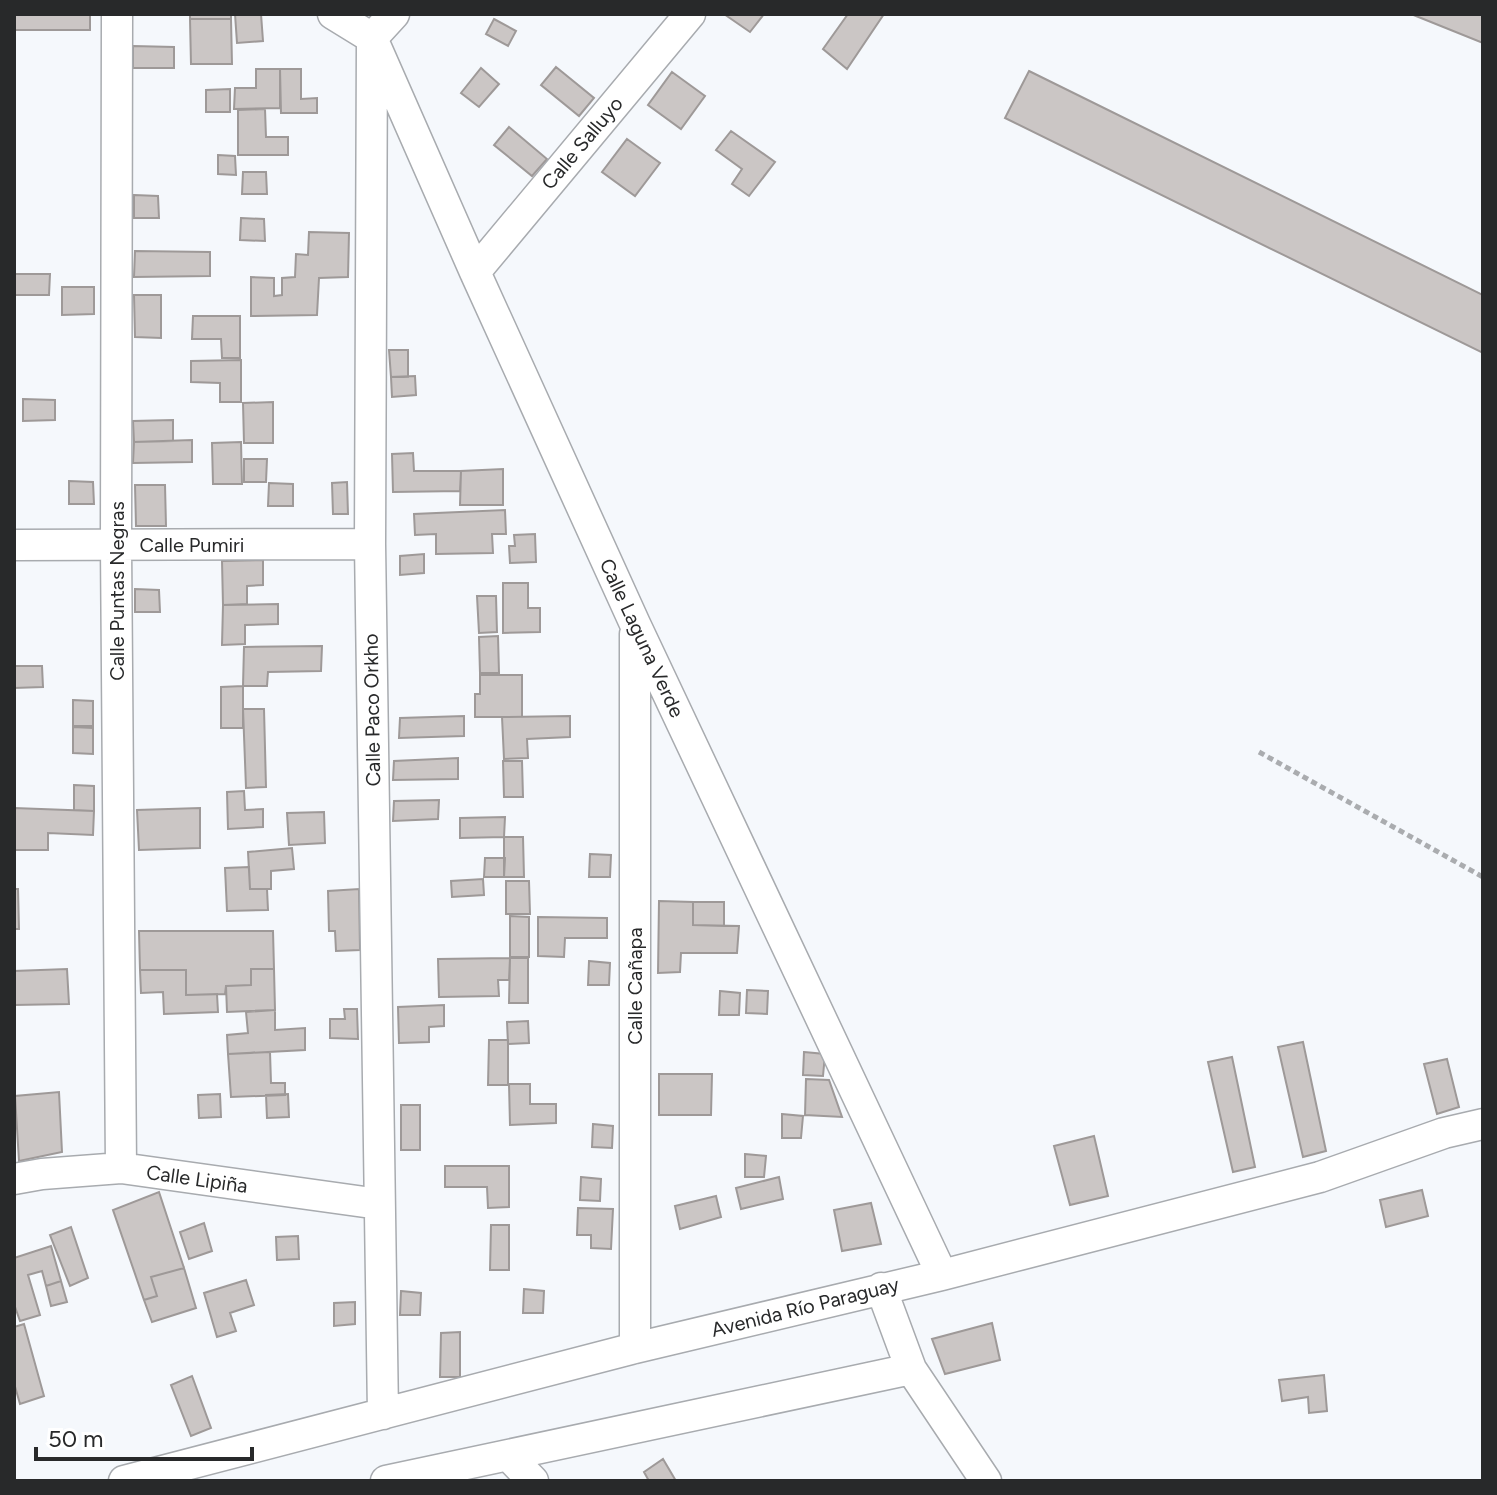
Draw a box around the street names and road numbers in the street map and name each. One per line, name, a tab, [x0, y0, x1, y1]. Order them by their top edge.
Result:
street label: Calle Salluyo	[536, 92, 628, 194]
street label: Calle Puntas Negras	[105, 501, 129, 681]
street label: Calle Pumiri	[140, 533, 245, 557]
street label: Calle Laguna Verde	[595, 555, 689, 721]
street label: Calle Paco Orkho	[359, 633, 385, 787]
street label: Calle Cañapa	[623, 927, 647, 1045]
street label: Calle Lipiña	[145, 1160, 249, 1198]
street label: Avenida Río Paraguay	[709, 1272, 902, 1342]

